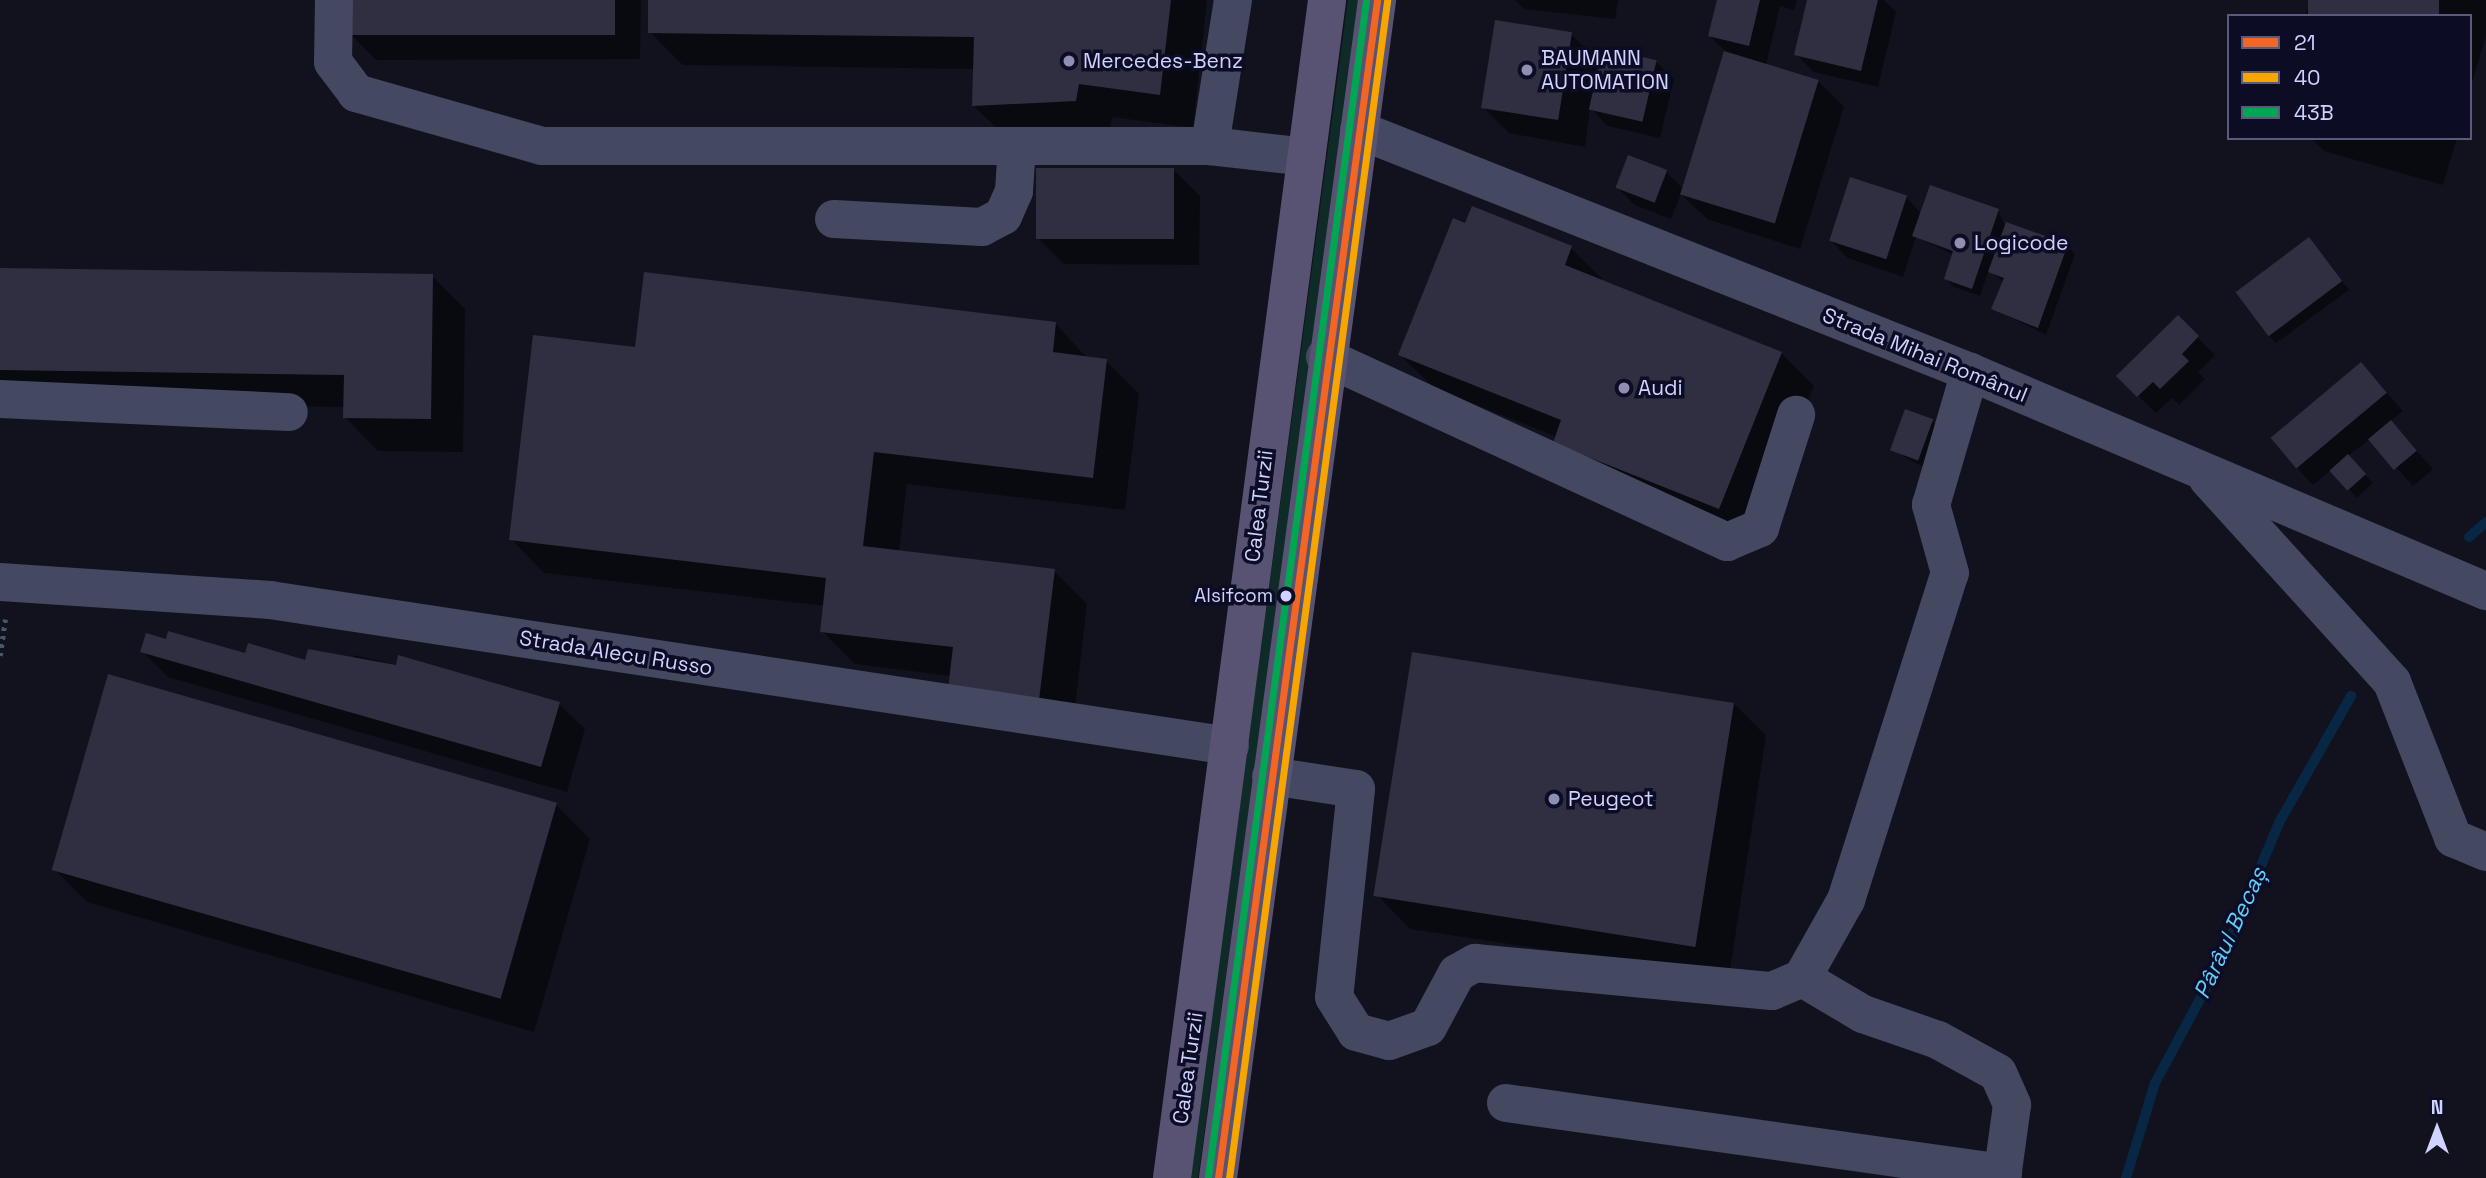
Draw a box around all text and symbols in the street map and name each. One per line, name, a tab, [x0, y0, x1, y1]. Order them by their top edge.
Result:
legend	[2227, 14, 2472, 140]
text: 21	[2294, 29, 2315, 56]
place label: BAUMANN AUTOMATION	[1541, 45, 1669, 95]
place label: Mercedes-Benz	[1083, 48, 1243, 74]
marker: Mercedes-Benz	[1061, 53, 1077, 69]
marker: BAUMANN AUTOMATION	[1519, 62, 1535, 78]
text: 40	[2294, 64, 2321, 91]
text: 43B	[2294, 99, 2334, 126]
place label: Logicode	[1974, 230, 2068, 256]
marker: Logicode	[1952, 235, 1968, 251]
street label: Strada Mihai Românul	[1819, 302, 2031, 408]
place label: Audi	[1638, 375, 1683, 401]
marker: Audi	[1616, 380, 1632, 396]
street label: Calea Turzii	[1240, 448, 1278, 564]
place label: Alsifcom	[1194, 585, 1273, 607]
marker: Alsifcom	[1279, 589, 1293, 603]
street label: Strada Alecu Russo	[517, 625, 715, 681]
place label: Peugeot	[1568, 786, 1654, 812]
marker: Peugeot	[1546, 791, 1562, 807]
water label: Pârâul Becaș	[2188, 863, 2272, 1003]
street label: Calea Turzii	[1168, 1010, 1208, 1126]
north arrow	[2402, 1094, 2472, 1164]
text: N	[2431, 1095, 2443, 1120]

